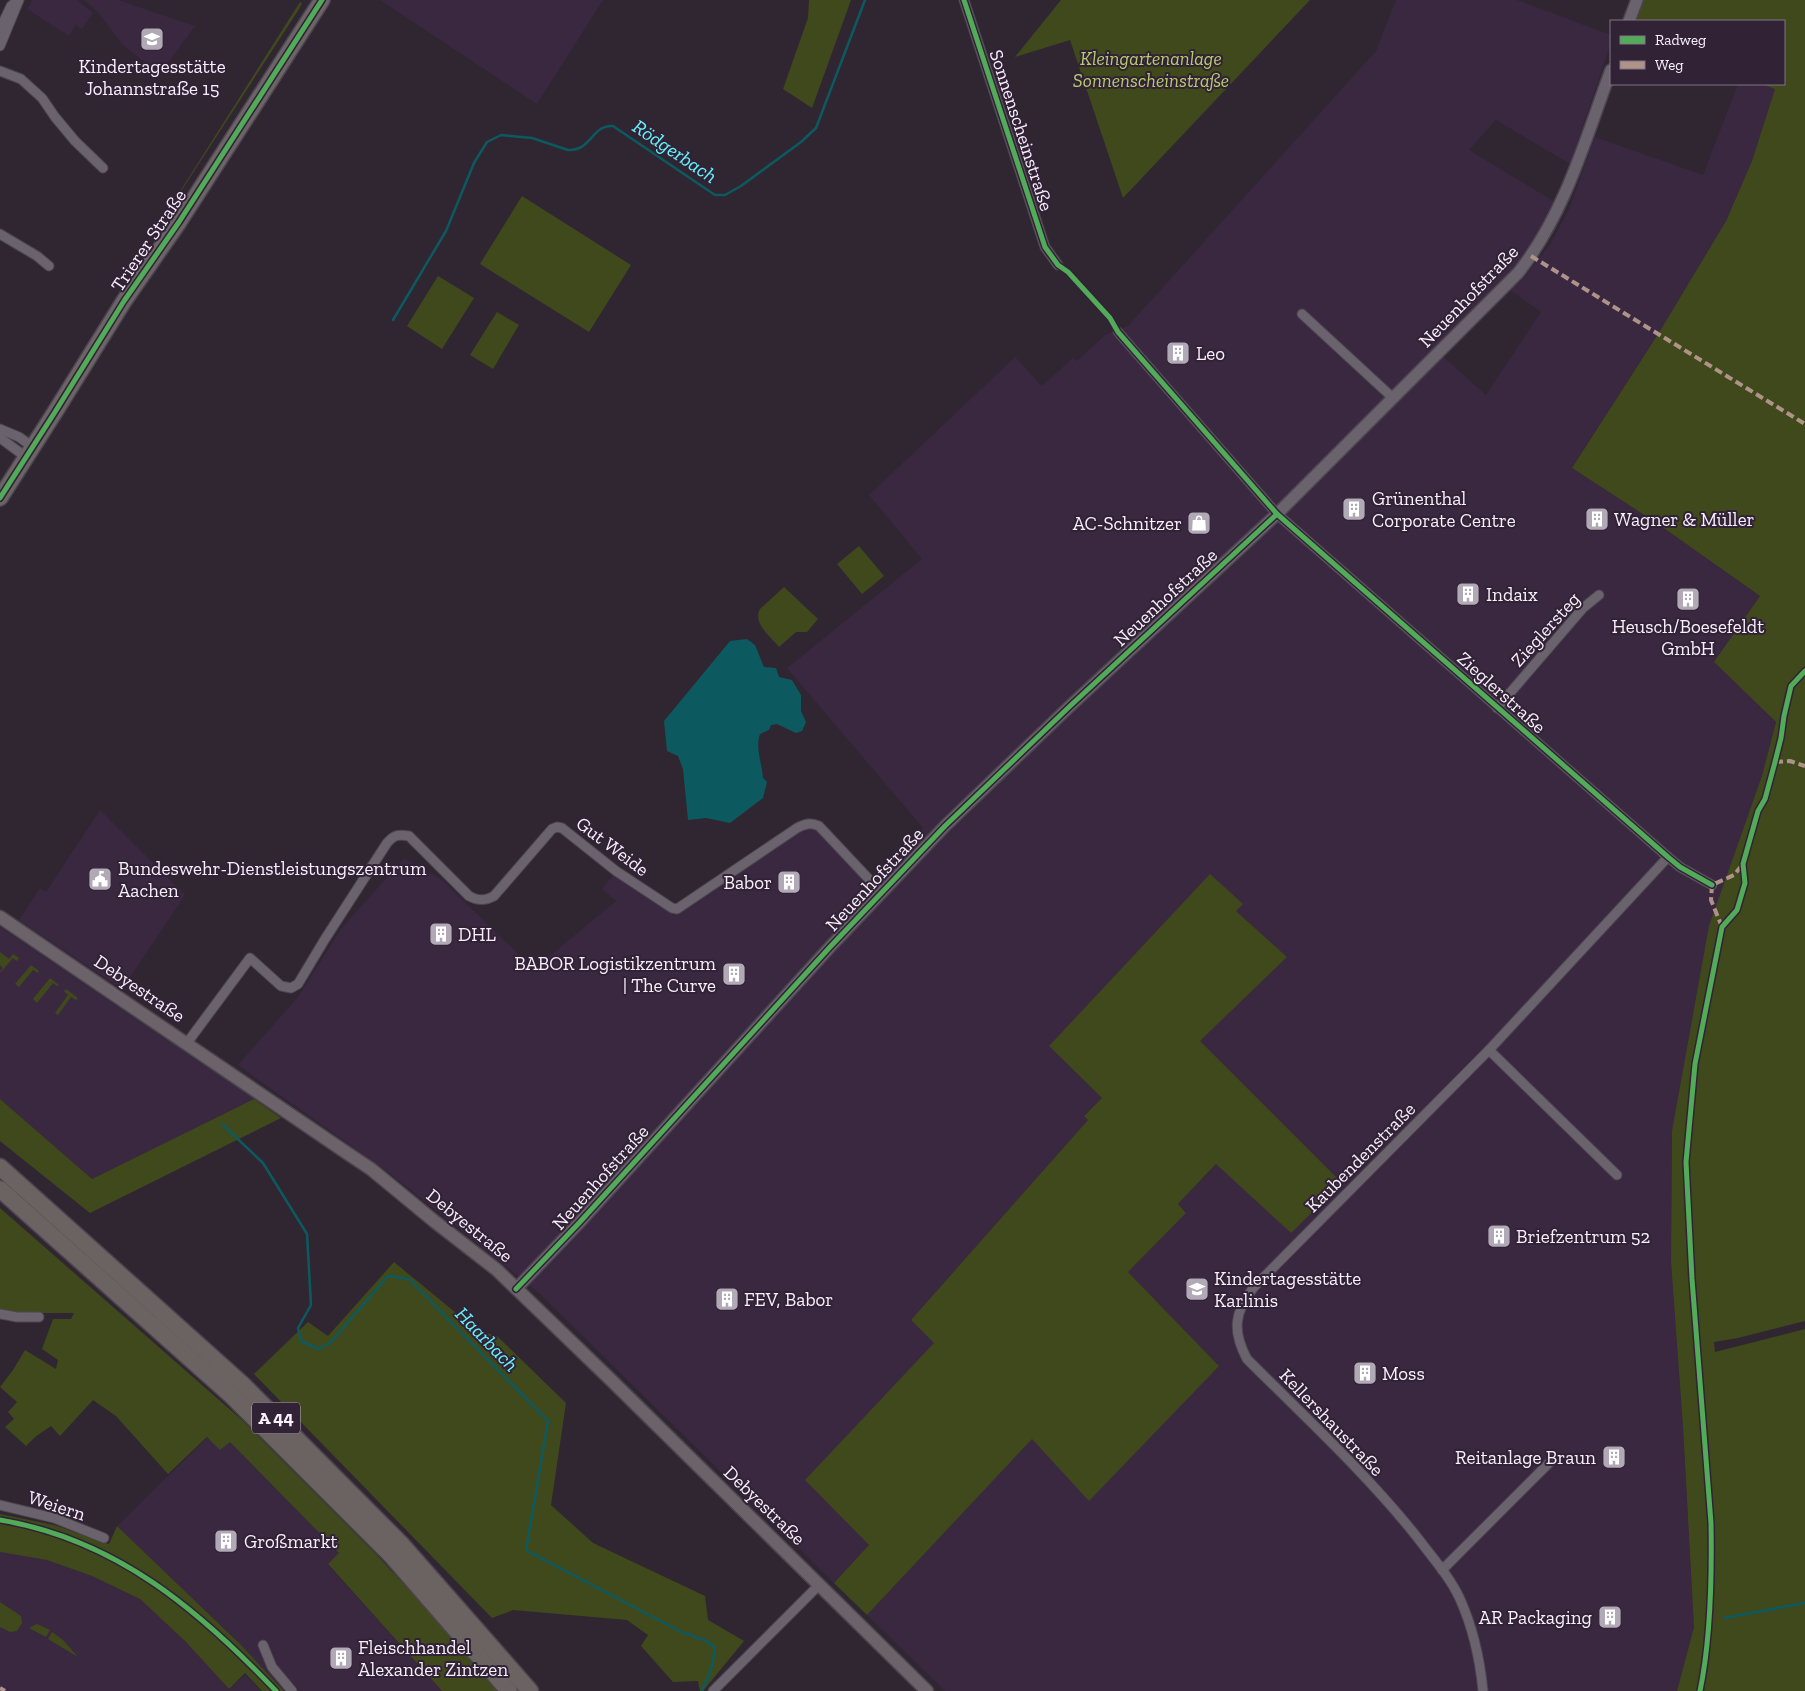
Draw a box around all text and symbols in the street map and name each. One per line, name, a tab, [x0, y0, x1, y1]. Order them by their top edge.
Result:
legend	[1610, 20, 1785, 85]
school or university icon: Kindertagesstätte Johannstraße 15	[139, 26, 165, 52]
text: Radweg	[1655, 31, 1706, 49]
street label: Sonnenscheinstraße	[985, 47, 1058, 214]
park label: Kleingartenanlage Sonnenscheinstraße	[1073, 47, 1229, 92]
place label: Kindertagesstätte Johannstraße 15	[78, 55, 226, 100]
text: Weg	[1655, 56, 1684, 74]
water label: Rödgerbach	[628, 114, 722, 188]
street label: Trierer Straße	[106, 185, 191, 296]
street label: Neuenhofstraße	[1414, 240, 1523, 352]
building icon: Leo	[1165, 340, 1191, 366]
place label: Leo	[1196, 342, 1225, 365]
place label: Grünenthal Corporate Centre	[1372, 487, 1516, 532]
building icon: Grünenthal Corporate Centre	[1341, 496, 1367, 522]
building icon: Wagner & Müller	[1584, 506, 1610, 532]
place label: Wagner & Müller	[1614, 508, 1755, 531]
shop icon: AC-Schnitzer	[1186, 510, 1212, 536]
place label: AC-Schnitzer	[1073, 512, 1182, 535]
street label: Neuenhofstraße	[1109, 543, 1222, 651]
building icon: Indaix	[1455, 581, 1481, 607]
place label: Indaix	[1486, 583, 1538, 606]
building icon: Heusch/Boesefeldt GmbH	[1675, 586, 1701, 612]
street label: Zieglersteg	[1506, 587, 1585, 671]
place label: Heusch/Boesefeldt GmbH	[1612, 615, 1764, 660]
street label: Zieglerstraße	[1453, 647, 1551, 738]
street label: Gut Weide	[572, 812, 654, 881]
street label: Neuenhofstraße	[820, 823, 928, 936]
place label: Bundeswehr-Dienstleistungszentrum Aachen	[118, 857, 427, 902]
public building icon: Bundeswehr-Dienstleistungszentrum Aachen	[87, 866, 113, 892]
building icon: Babor	[776, 869, 802, 895]
place label: Babor	[723, 871, 772, 894]
building icon: DHL	[428, 921, 454, 947]
place label: DHL	[458, 923, 497, 946]
street label: Debyestraße	[90, 950, 189, 1027]
place label: BABOR Logistikzentrum | The Curve	[514, 952, 717, 997]
building icon: BABOR Logistikzentrum | The Curve	[721, 961, 747, 987]
street label: Kaubendenstraße	[1301, 1098, 1420, 1217]
street label: Neuenhofstraße	[547, 1120, 654, 1235]
street label: Debyestraße	[422, 1184, 518, 1267]
building icon: Briefzentrum 52	[1486, 1223, 1512, 1249]
place label: Briefzentrum 52	[1516, 1225, 1650, 1248]
place label: Kindertagesstätte Karlinis	[1214, 1267, 1361, 1312]
school or university icon: Kindertagesstätte Karlinis	[1184, 1276, 1210, 1302]
building icon: FEV, Babor	[714, 1286, 740, 1312]
place label: FEV, Babor	[744, 1288, 833, 1311]
water label: Haarbach	[450, 1302, 524, 1376]
building icon: Moss	[1352, 1360, 1378, 1386]
place label: Moss	[1382, 1362, 1425, 1385]
street label: Kellershaustraße	[1275, 1364, 1389, 1481]
road number: A 44	[252, 1402, 300, 1434]
building icon: Reitanlage Braun	[1601, 1444, 1627, 1470]
place label: Reitanlage Braun	[1455, 1446, 1596, 1469]
street label: Debyestraße	[719, 1461, 810, 1550]
street label: Weiern	[25, 1485, 89, 1526]
building icon: Großmarkt	[213, 1528, 239, 1554]
place label: Großmarkt	[244, 1530, 338, 1553]
building icon: AR Packaging	[1597, 1604, 1623, 1630]
place label: AR Packaging	[1479, 1606, 1593, 1629]
place label: Fleischhandel Alexander Zintzen	[358, 1636, 508, 1681]
building icon: Fleischhandel Alexander Zintzen	[328, 1645, 354, 1671]

